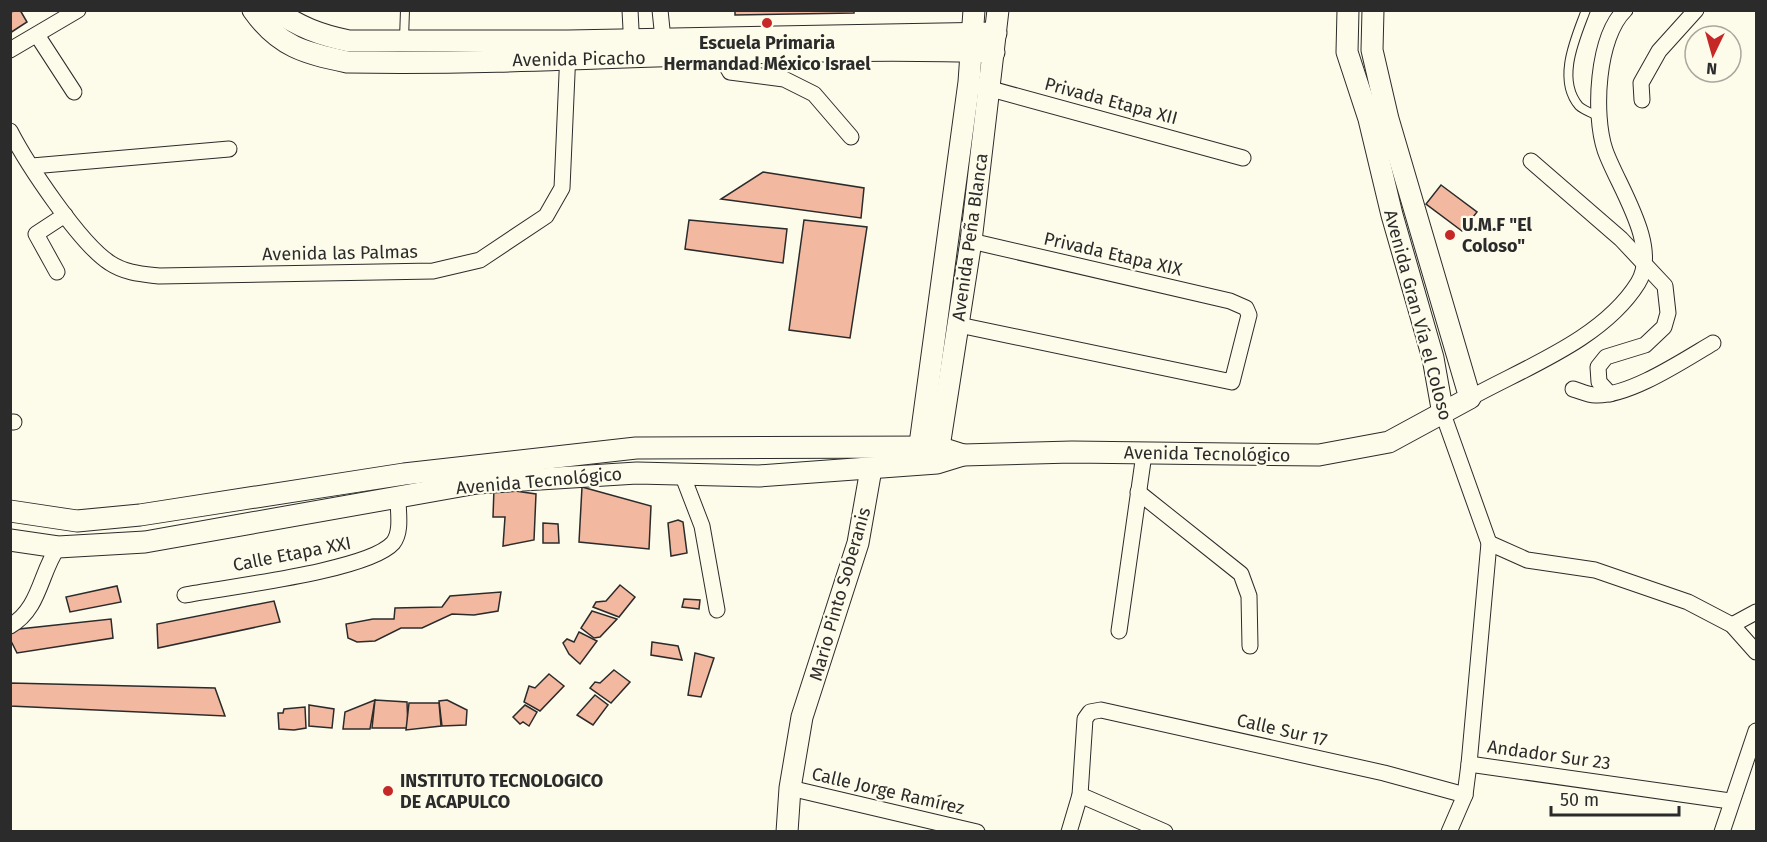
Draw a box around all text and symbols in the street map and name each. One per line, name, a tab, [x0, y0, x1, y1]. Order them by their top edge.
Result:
marker: Escuela Primaria Hermandad México Israel	[760, 16, 774, 30]
north arrow	[1683, 24, 1743, 84]
place label: Escuela Primaria Hermandad México Israel	[663, 32, 871, 75]
street label: Avenida Picacho	[512, 47, 646, 71]
text: N	[1706, 59, 1718, 78]
street label: Privada Etapa XII	[1042, 73, 1180, 129]
street label: Avenida Peña Blanca	[947, 152, 993, 322]
street label: Avenida Gran Vía el Coloso	[1379, 207, 1457, 423]
place label: U.M.F "El Coloso"	[1462, 214, 1533, 257]
street label: Privada Etapa XIX	[1042, 227, 1185, 281]
marker: U.M.F "El Coloso"	[1443, 228, 1457, 242]
street label: Avenida las Palmas	[262, 241, 418, 265]
street label: Avenida Tecnológico	[1124, 442, 1290, 466]
street label: Avenida Tecnológico	[455, 463, 623, 499]
street label: Mario Pinto Soberanis	[805, 505, 875, 683]
street label: Calle Etapa XXI	[231, 532, 353, 576]
street label: Calle Sur 17	[1235, 709, 1329, 751]
street label: Andador Sur 23	[1486, 735, 1612, 775]
street label: Calle Jorge Ramírez	[810, 763, 967, 819]
place label: INSTITUTO TECNOLOGICO DE ACAPULCO	[400, 770, 603, 813]
scale bar	[1551, 779, 1678, 817]
marker: INSTITUTO TECNOLOGICO DE ACAPULCO	[381, 784, 395, 798]
text: 50 m	[1560, 789, 1599, 811]

